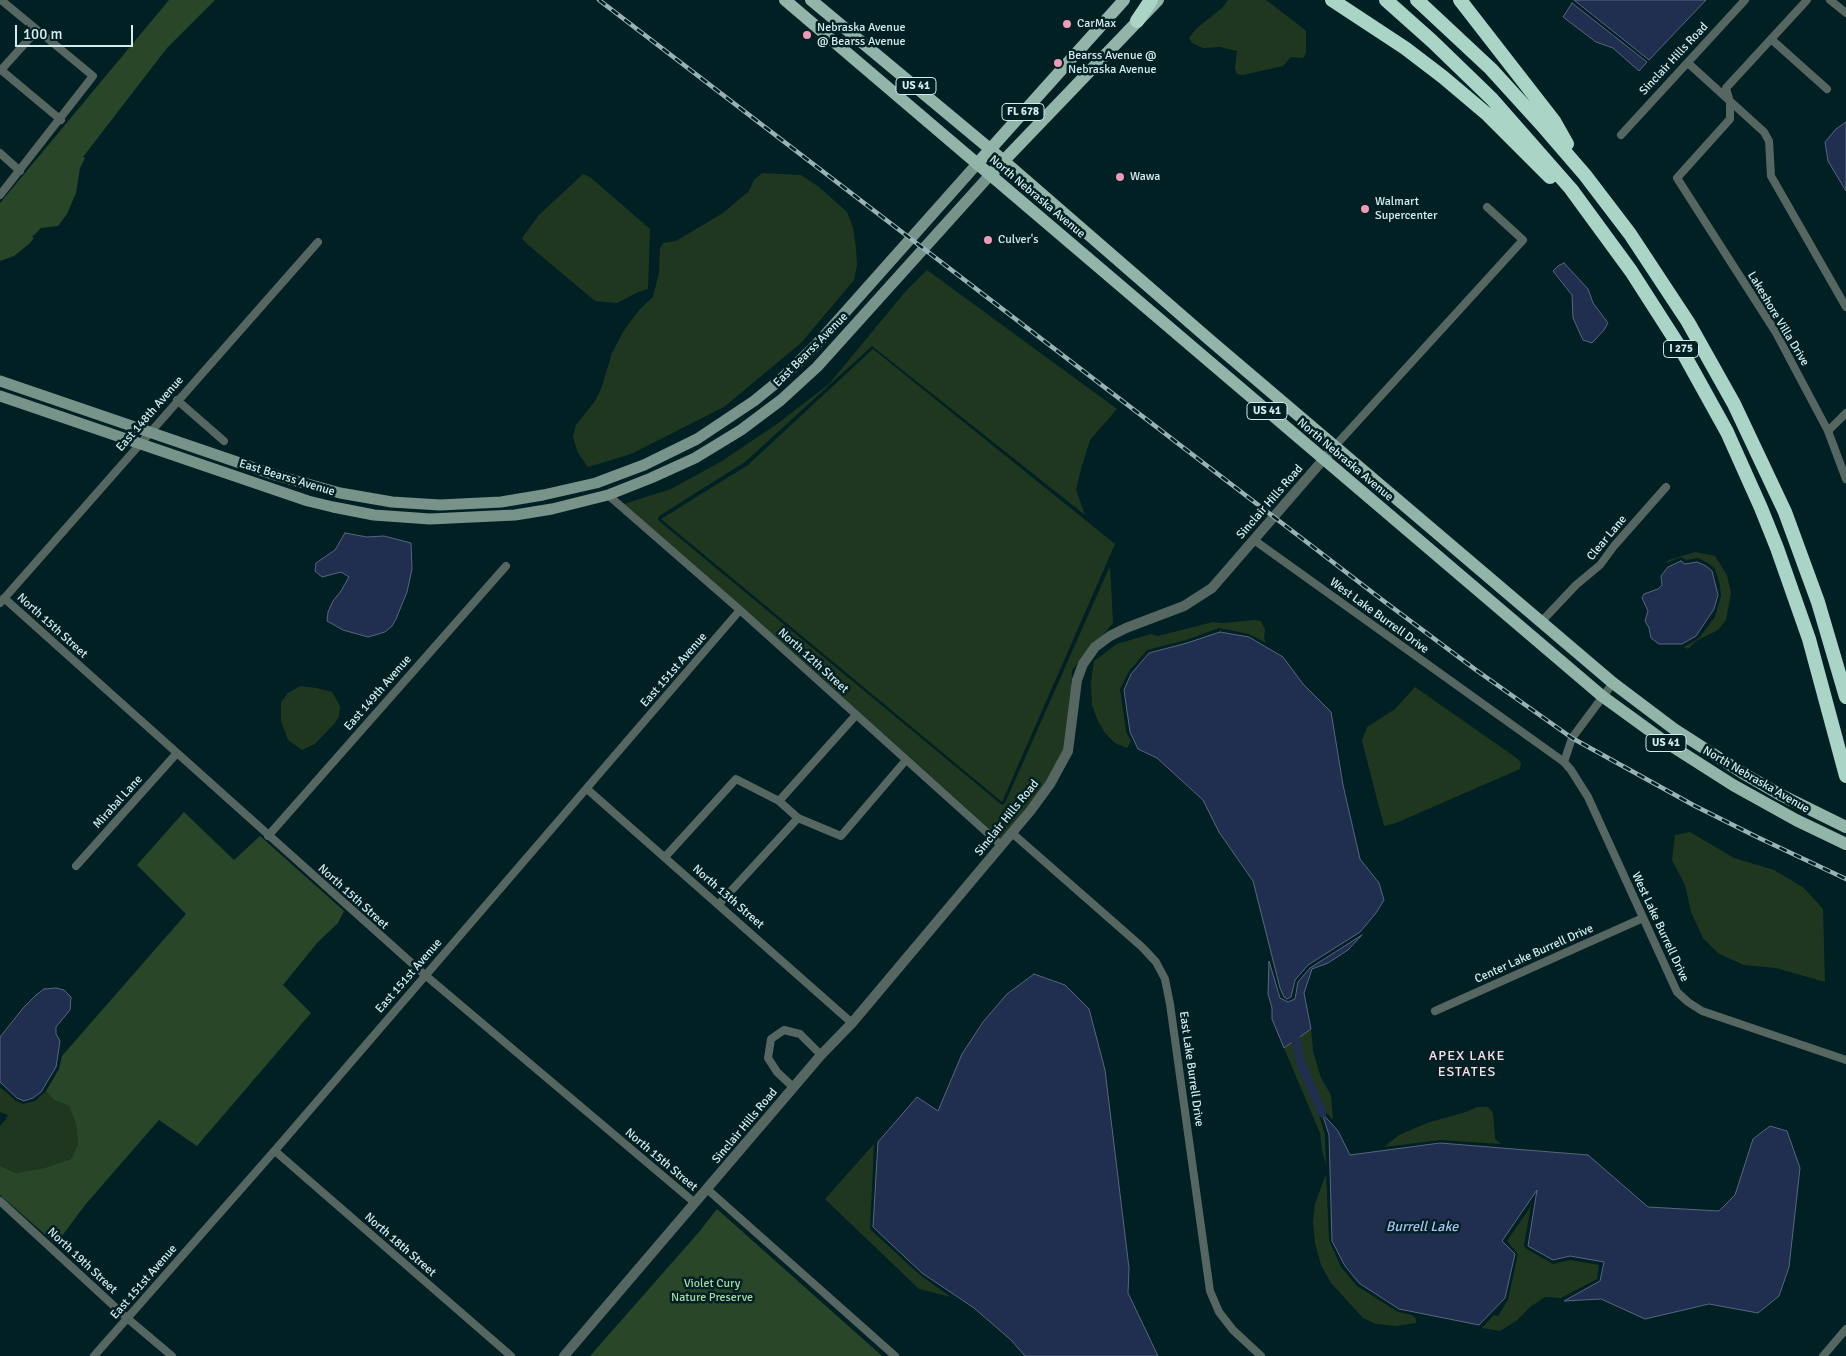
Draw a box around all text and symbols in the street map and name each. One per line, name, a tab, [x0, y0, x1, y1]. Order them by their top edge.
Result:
scale bar	[18, 15, 135, 47]
place label: CarMax	[1077, 17, 1116, 31]
marker: CarMax	[1061, 18, 1073, 30]
street label: Sinclair Hills Road	[1637, 20, 1711, 98]
place label: Nebraska Avenue @ Bearss Avenue	[817, 21, 905, 49]
text: 100 m	[23, 25, 63, 43]
marker: Nebraska Avenue @ Bearss Avenue	[801, 29, 813, 41]
place label: Bearss Avenue @ Nebraska Avenue	[1068, 49, 1156, 77]
marker: Bearss Avenue @ Nebraska Avenue	[1052, 57, 1064, 69]
road number: US 41	[896, 78, 936, 94]
road number: FL 678	[1002, 104, 1044, 120]
street label: North Nebraska Avenue	[986, 153, 1088, 241]
place label: Wawa	[1130, 170, 1160, 184]
marker: Wawa	[1114, 171, 1126, 183]
place label: Walmart Supercenter	[1375, 195, 1437, 223]
marker: Walmart Supercenter	[1359, 203, 1371, 215]
place label: Culver's	[998, 233, 1039, 247]
marker: Culver's	[982, 234, 994, 246]
street label: Lakeshore Villa Drive	[1744, 269, 1812, 369]
street label: East Bearss Avenue	[771, 310, 851, 390]
road number: I 275	[1664, 340, 1698, 358]
street label: East 148th Avenue	[113, 373, 187, 455]
road number: US 41	[1247, 402, 1287, 420]
street label: North Nebraska Avenue	[1294, 416, 1396, 504]
street label: East Bearss Avenue	[237, 457, 337, 499]
street label: Sinclair Hills Road	[1234, 462, 1306, 542]
street label: Clear Lane	[1584, 512, 1630, 564]
street label: West Lake Burrell Drive	[1327, 575, 1431, 657]
street label: North 15th Street	[14, 591, 90, 661]
street label: North 12th Street	[775, 626, 851, 696]
street label: East 151st Avenue	[638, 630, 710, 710]
street label: East 149th Avenue	[341, 652, 415, 734]
road number: US 41	[1646, 734, 1686, 751]
street label: North Nebraska Avenue	[1700, 744, 1812, 816]
street label: Mirabal Lane	[90, 772, 146, 832]
street label: Sinclair Hills Road	[972, 777, 1042, 859]
street label: North 15th Street	[315, 862, 391, 932]
street label: North 13th Street	[689, 862, 767, 932]
street label: West Lake Burrell Drive	[1628, 870, 1692, 984]
street label: Center Lake Burrell Drive	[1472, 921, 1596, 987]
street label: East 151st Avenue	[373, 936, 445, 1016]
street label: East Lake Burrell Drive	[1176, 1010, 1206, 1128]
district label: APEX LAKE ESTATES	[1428, 1048, 1506, 1080]
street label: Sinclair Hills Road	[709, 1085, 781, 1167]
street label: North 15th Street	[622, 1126, 700, 1194]
street label: North 18th Street	[361, 1210, 439, 1280]
water label: Burrell Lake	[1386, 1219, 1458, 1235]
street label: North 19th Street	[44, 1225, 120, 1297]
street label: East 151st Avenue	[108, 1242, 180, 1322]
park label: Violet Cury Nature Preserve	[671, 1277, 753, 1305]

